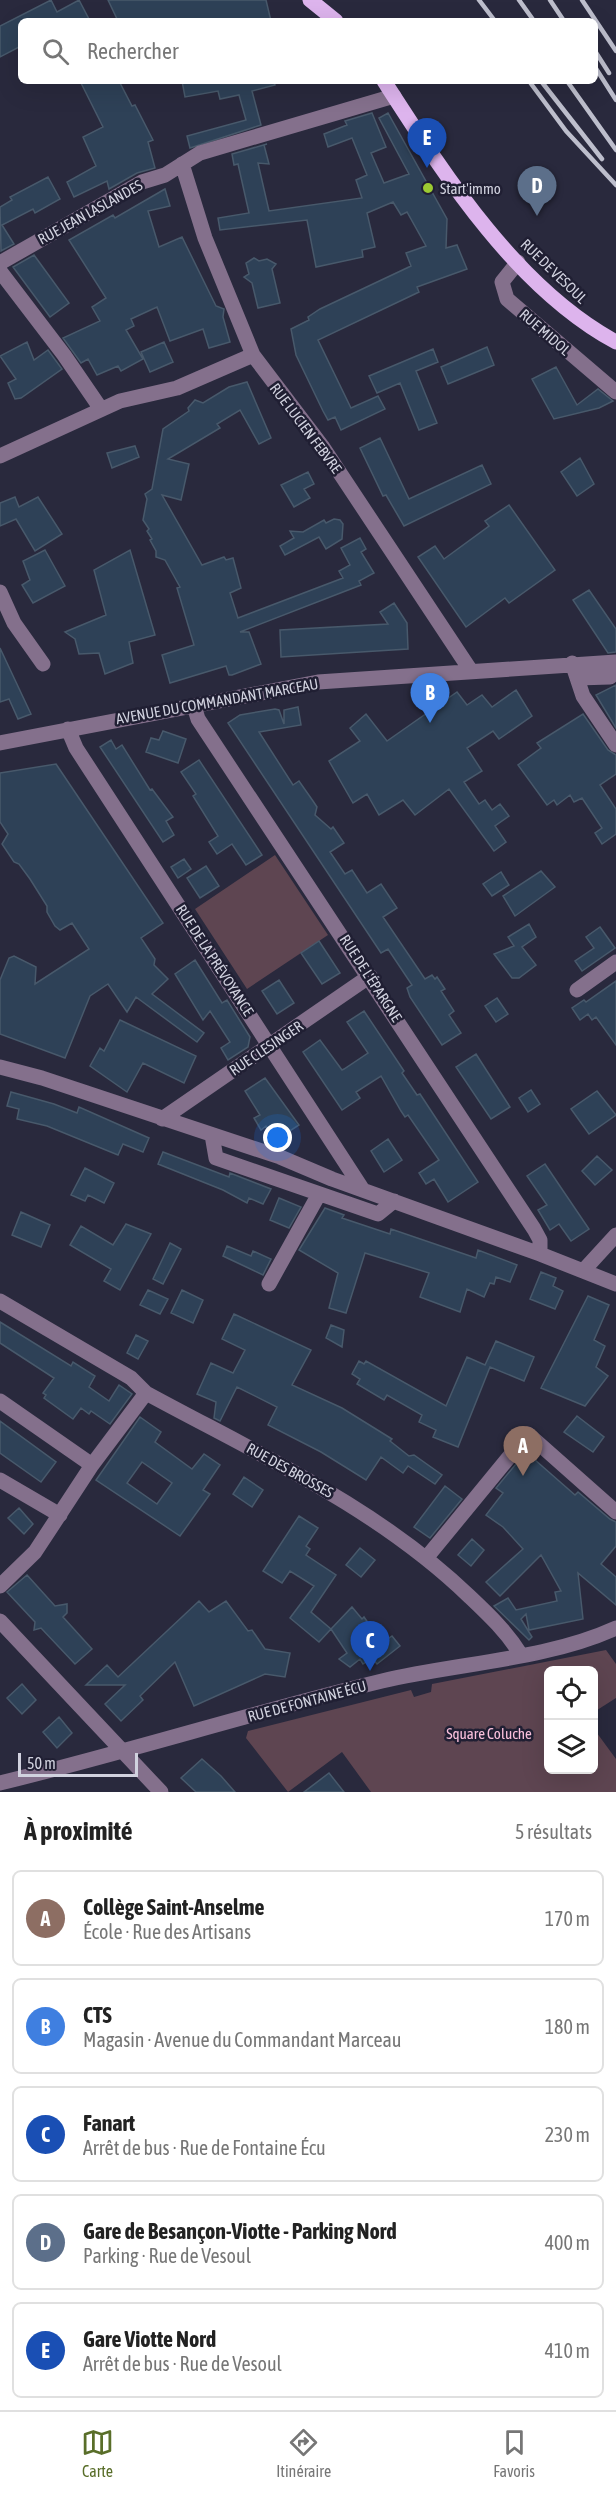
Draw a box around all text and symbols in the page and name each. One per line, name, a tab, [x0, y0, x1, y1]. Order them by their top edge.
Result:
search box	[18, 18, 598, 84]
icon: search	[39, 35, 72, 68]
text: Rechercher	[87, 38, 178, 64]
pin: E	[408, 118, 446, 168]
pin: D	[518, 166, 556, 216]
street label: RUE JEAN LASLANDES	[35, 176, 145, 248]
place label: Start'immo	[440, 180, 501, 197]
marker: Start'immo	[421, 181, 435, 195]
street label: RUE DE VESOUL	[517, 235, 591, 307]
street label: RUE MIDOL	[516, 305, 574, 359]
street label: RUE LUCIEN FEBVRE	[267, 380, 346, 477]
pin: B	[410, 674, 450, 723]
street label: AVENUE DU COMMANDANT MARCEAU	[115, 675, 319, 727]
street label: RUE DE LA PRÉVOYANCE	[173, 901, 258, 1019]
street label: RUE DE L'ÉPARGNE	[337, 931, 406, 1025]
street label: RUE CLESINGER	[226, 1017, 306, 1079]
your location	[263, 1123, 292, 1152]
pin: A	[504, 1426, 542, 1476]
street label: RUE DES BROSSES	[244, 1439, 336, 1501]
pin: C	[350, 1622, 389, 1671]
map controls	[544, 1666, 598, 1774]
button: locate	[544, 1666, 598, 1720]
street label: RUE DE FONTAINE ÉCU	[246, 1677, 368, 1725]
button: layers	[544, 1720, 598, 1774]
park label: Square Coluche	[446, 1725, 532, 1742]
scale bar	[18, 1750, 138, 1778]
text: 50 m	[27, 1754, 56, 1772]
text: À proximité	[24, 1816, 132, 1846]
text: 5 résultats	[515, 1820, 592, 1843]
text: Collège Saint-Anselme	[83, 1894, 265, 1920]
text: A	[41, 1907, 50, 1930]
text: 170 m	[545, 1907, 590, 1930]
text: École · Rue des Artisans	[83, 1920, 251, 1943]
text: CTS	[83, 2002, 112, 2028]
text: B	[41, 2015, 50, 2038]
text: 180 m	[545, 2015, 590, 2038]
text: Magasin · Avenue du Commandant Marceau	[83, 2028, 402, 2051]
text: Fanart	[83, 2110, 135, 2136]
text: C	[41, 2123, 50, 2146]
text: 230 m	[545, 2123, 590, 2146]
text: Arrêt de bus · Rue de Fontaine Écu	[83, 2136, 326, 2159]
text: Gare de Besançon-Viotte - Parking Nord	[83, 2218, 397, 2244]
text: D	[40, 2231, 51, 2254]
text: 400 m	[545, 2231, 590, 2254]
text: Parking · Rue de Vesoul	[83, 2244, 251, 2267]
text: Gare Viotte Nord	[83, 2326, 216, 2352]
text: E	[41, 2339, 50, 2362]
text: 410 m	[545, 2339, 590, 2362]
text: Arrêt de bus · Rue de Vesoul	[83, 2352, 282, 2375]
tab: Carte	[81, 2426, 114, 2480]
tab: Itinéraire	[276, 2426, 331, 2480]
tab: Favoris	[493, 2426, 535, 2480]

